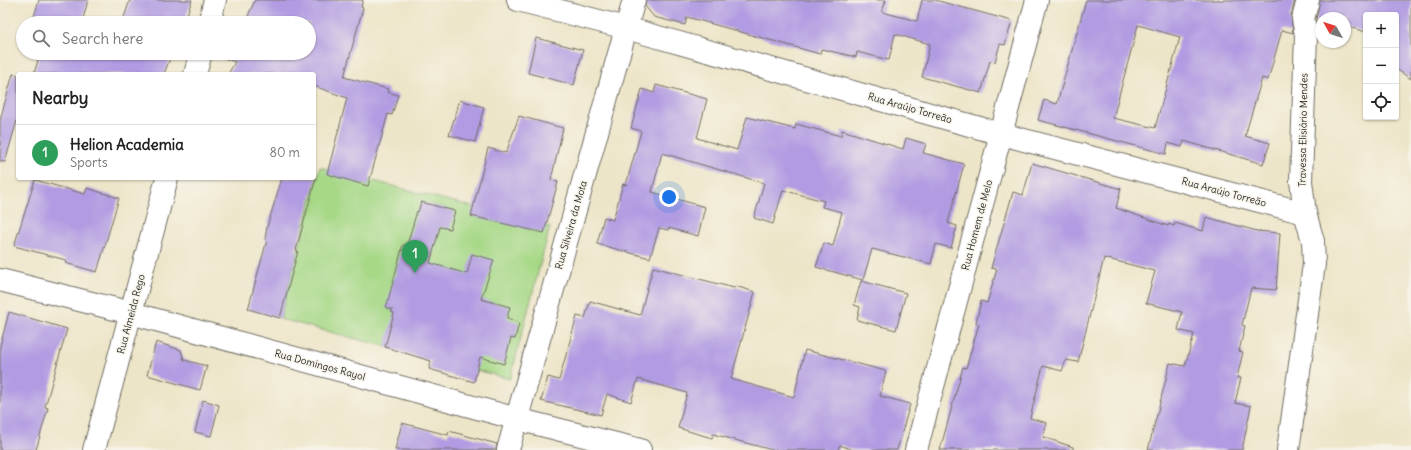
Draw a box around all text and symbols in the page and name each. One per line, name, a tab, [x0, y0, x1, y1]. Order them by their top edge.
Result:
north arrow	[1315, 12, 1351, 48]
map controls	[1363, 12, 1399, 120]
button: +	[1363, 12, 1399, 48]
search box	[16, 16, 316, 60]
icon: search	[30, 27, 52, 49]
text: Search here	[62, 29, 143, 48]
button: −	[1363, 48, 1399, 84]
street label: Travessa Elisiário Mendes	[1296, 73, 1311, 187]
button: locate	[1363, 84, 1399, 120]
text: Nearby	[32, 87, 88, 109]
street label: Rua Araújo Torreão	[866, 90, 954, 126]
text: Helion Academia	[70, 135, 184, 154]
text: 1	[42, 144, 48, 161]
text: 80 m	[269, 144, 300, 161]
text: Sports	[70, 154, 108, 171]
street label: Rua Araújo Torreão	[1180, 174, 1268, 210]
street label: Rua Homem de Melo	[959, 178, 995, 272]
street label: Rua Silveira da Mota	[552, 179, 590, 271]
your location	[659, 187, 679, 207]
pin: 1	[402, 240, 428, 273]
street label: Rua Almeida Rego	[114, 272, 148, 355]
street label: Rua Domingos Rayol	[273, 347, 367, 383]

